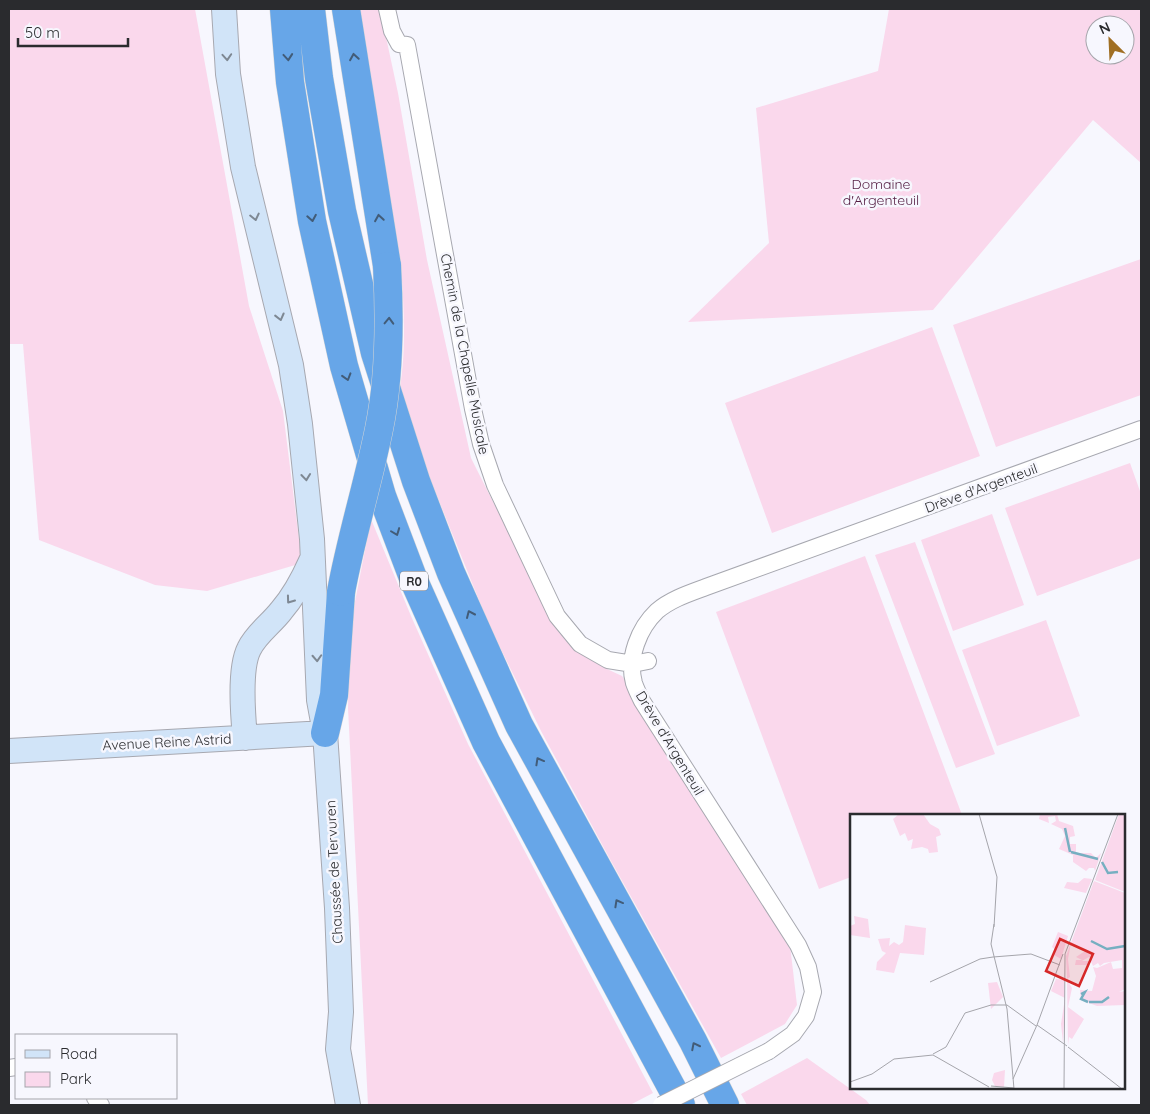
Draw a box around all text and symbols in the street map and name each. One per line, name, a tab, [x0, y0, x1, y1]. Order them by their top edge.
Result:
scale bar	[18, 15, 128, 47]
north arrow	[1085, 15, 1135, 65]
text: N	[1096, 18, 1113, 38]
text: 50 m	[25, 23, 60, 42]
one-way arrow	[349, 53, 359, 62]
one-way arrow	[222, 54, 233, 62]
one-way arrow	[282, 54, 293, 62]
park label: Domaine d'Argenteuil	[843, 175, 919, 209]
one-way arrow	[249, 213, 260, 222]
one-way arrow	[375, 213, 385, 222]
one-way arrow	[306, 214, 317, 222]
street label: Chemin de la Chapelle Musicale	[437, 252, 493, 456]
one-way arrow	[274, 312, 285, 321]
one-way arrow	[383, 316, 394, 324]
one-way arrow	[342, 372, 352, 380]
street label: Drève d'Argenteuil	[922, 459, 1040, 517]
one-way arrow	[300, 473, 311, 481]
one-way arrow	[390, 527, 400, 535]
road number: R0	[400, 572, 428, 590]
one-way arrow	[287, 594, 295, 603]
one-way arrow	[465, 610, 476, 619]
one-way arrow	[312, 654, 323, 662]
street label: Drève d'Argenteuil	[632, 687, 708, 799]
street label: Avenue Reine Astrid	[102, 730, 232, 754]
one-way arrow	[536, 757, 546, 766]
street label: Chaussée de Tervuren	[321, 800, 347, 944]
inset map	[850, 814, 1125, 1089]
one-way arrow	[614, 900, 624, 909]
legend	[15, 1034, 178, 1099]
one-way arrow	[691, 1042, 701, 1051]
text: Road	[60, 1044, 97, 1063]
text: Park	[60, 1069, 92, 1088]

